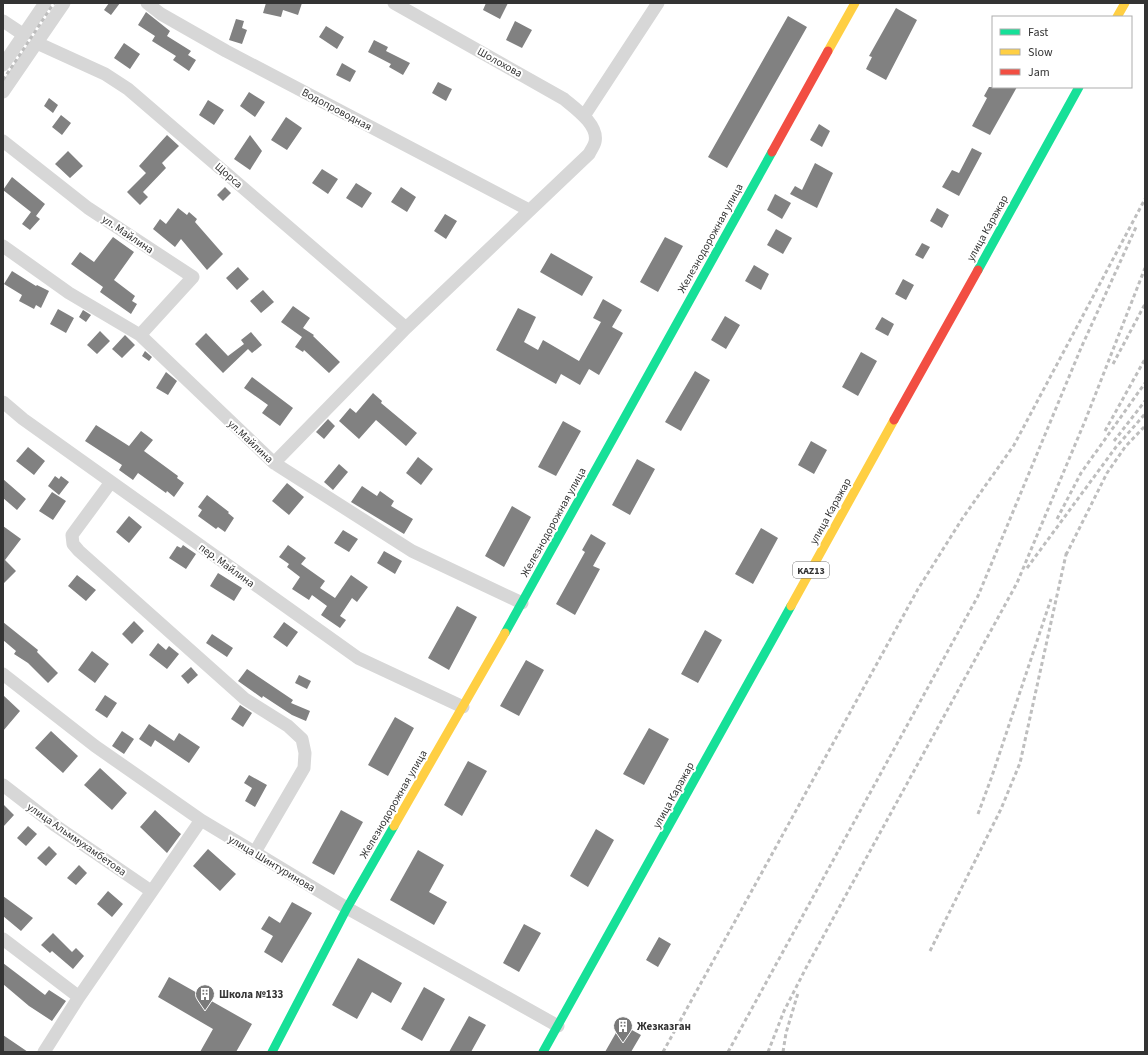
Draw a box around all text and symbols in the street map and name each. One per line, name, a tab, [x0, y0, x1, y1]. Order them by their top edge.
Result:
legend	[992, 16, 1132, 88]
text: Fast	[1028, 24, 1048, 41]
street label: Шолохова	[475, 44, 525, 81]
text: Slow	[1028, 44, 1053, 61]
text: Jam	[1028, 64, 1050, 81]
street label: Водопроводная	[299, 85, 374, 134]
street label: Щорса	[212, 159, 246, 192]
street label: Железнодорожная улица	[674, 181, 747, 296]
street label: улица Каражар	[963, 192, 1012, 264]
street label: ул. Майлина	[99, 212, 157, 257]
street label: ул.Майлина	[225, 416, 277, 466]
street label: Железнодорожная улица	[517, 465, 590, 580]
street label: улица Каражар	[806, 475, 855, 547]
street label: пер. Майлина	[196, 540, 258, 591]
road number: KAZ13	[793, 562, 829, 578]
street label: Железнодорожная улица	[356, 747, 431, 861]
street label: улица Каражар	[649, 759, 698, 831]
street label: улица Альммухамбетова	[24, 799, 129, 879]
street label: улица Шинтуринова	[226, 832, 318, 895]
building icon: Школа №133	[194, 983, 216, 1011]
place label: Школа №133	[219, 987, 283, 1002]
building icon: Жезказган	[612, 1015, 634, 1043]
place label: Жезказган	[637, 1019, 691, 1034]

